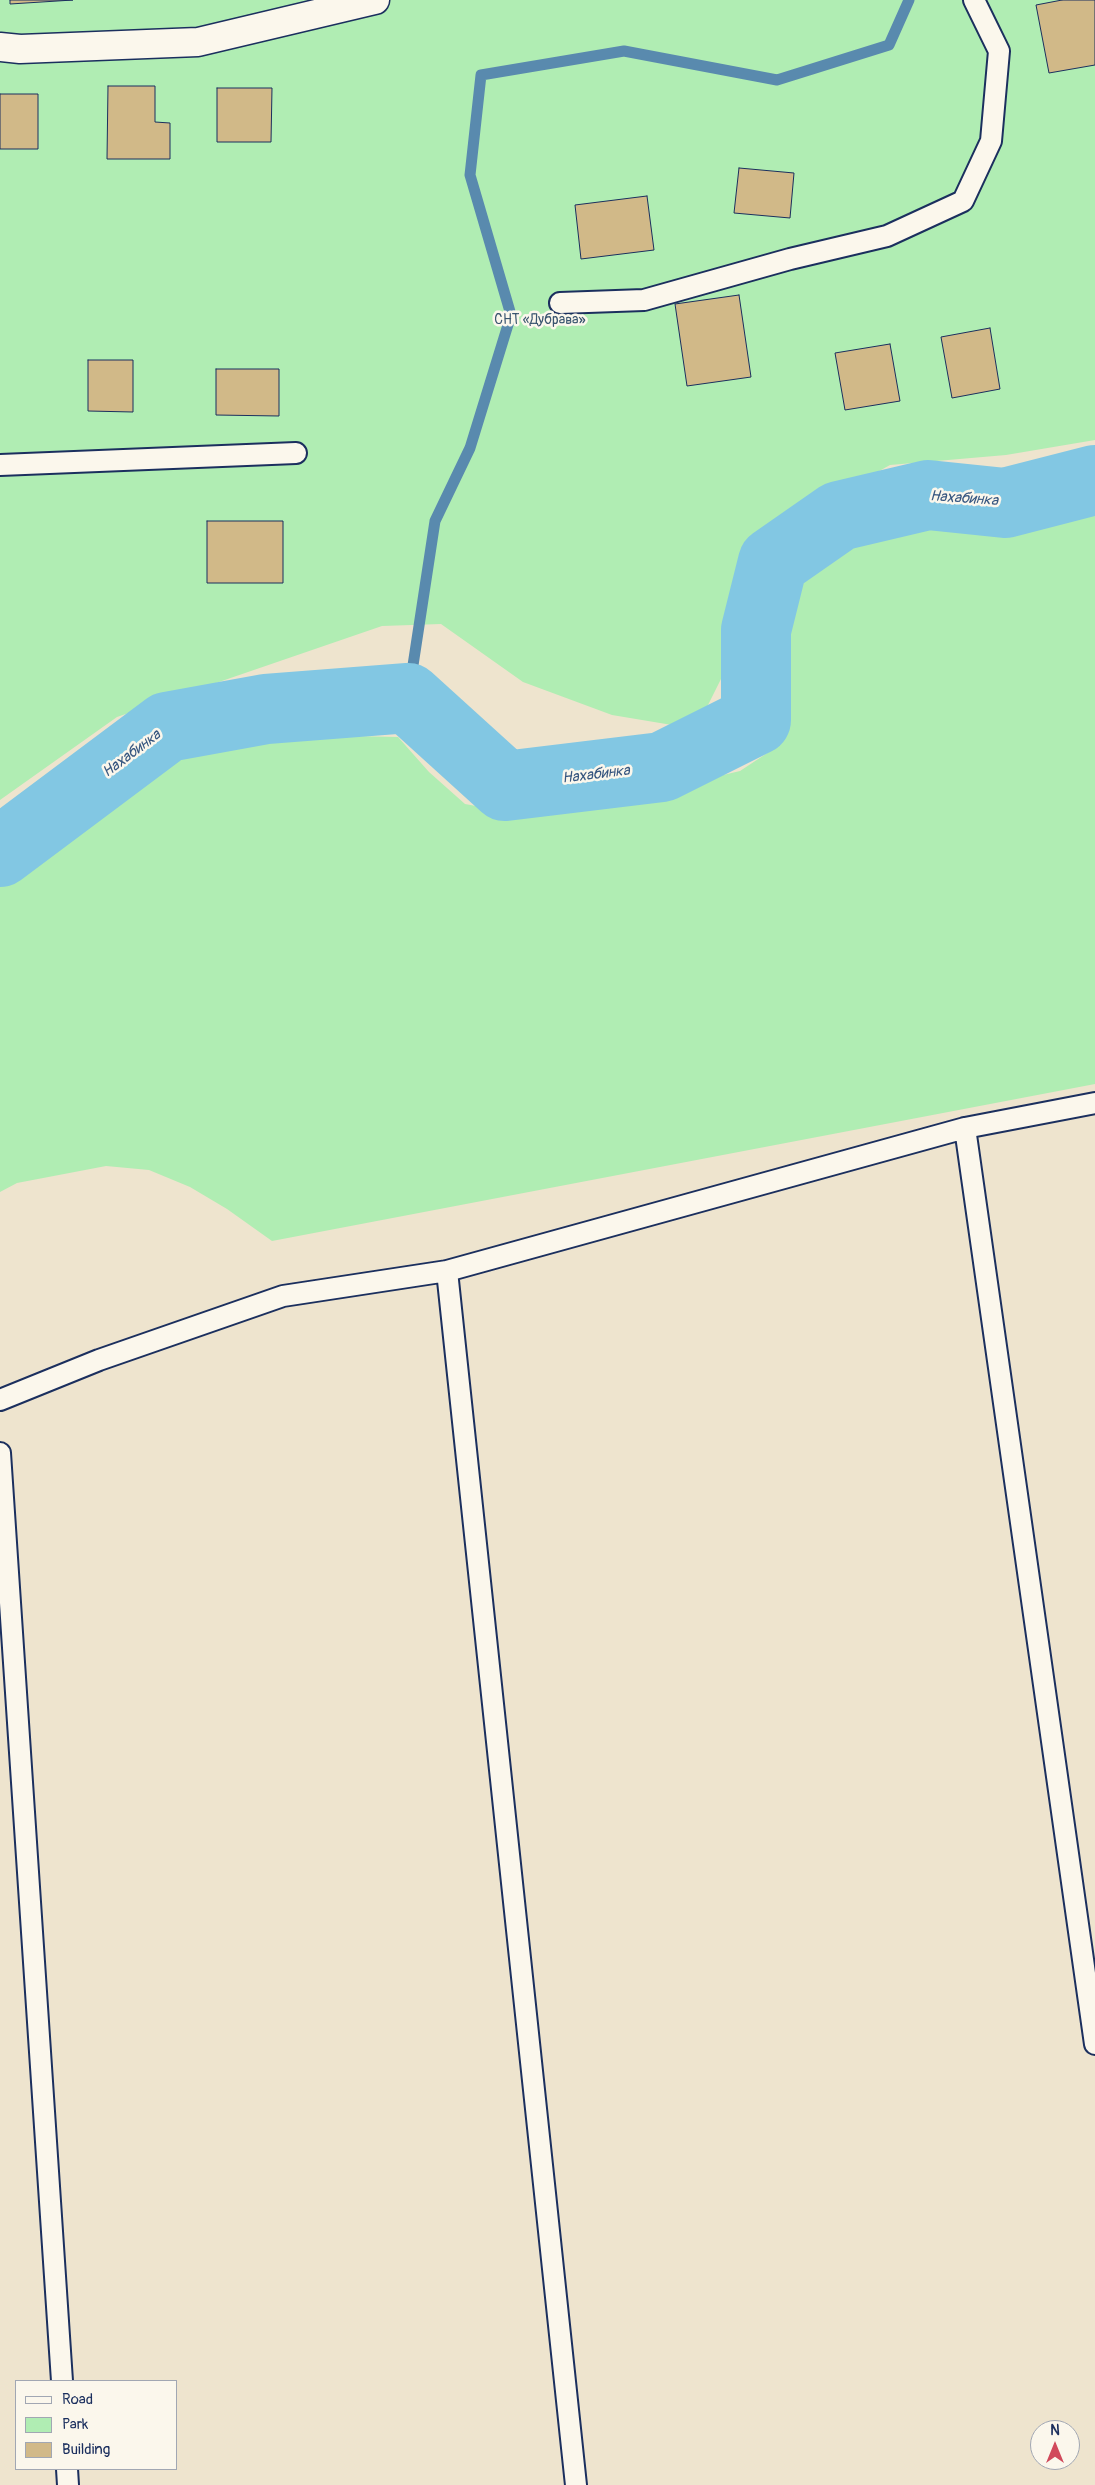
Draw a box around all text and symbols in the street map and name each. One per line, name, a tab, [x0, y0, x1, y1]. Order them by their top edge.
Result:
park label: СНТ «Дубрава»	[494, 312, 586, 328]
water label: Нахабинка	[929, 488, 999, 510]
water label: Нахабинка	[99, 726, 165, 782]
water label: Нахабинка	[561, 762, 631, 788]
legend	[15, 2380, 178, 2470]
text: Road	[62, 2390, 93, 2409]
text: Park	[62, 2415, 88, 2434]
north arrow	[1030, 2420, 1080, 2470]
text: N	[1050, 2422, 1060, 2439]
text: Building	[62, 2440, 110, 2459]

